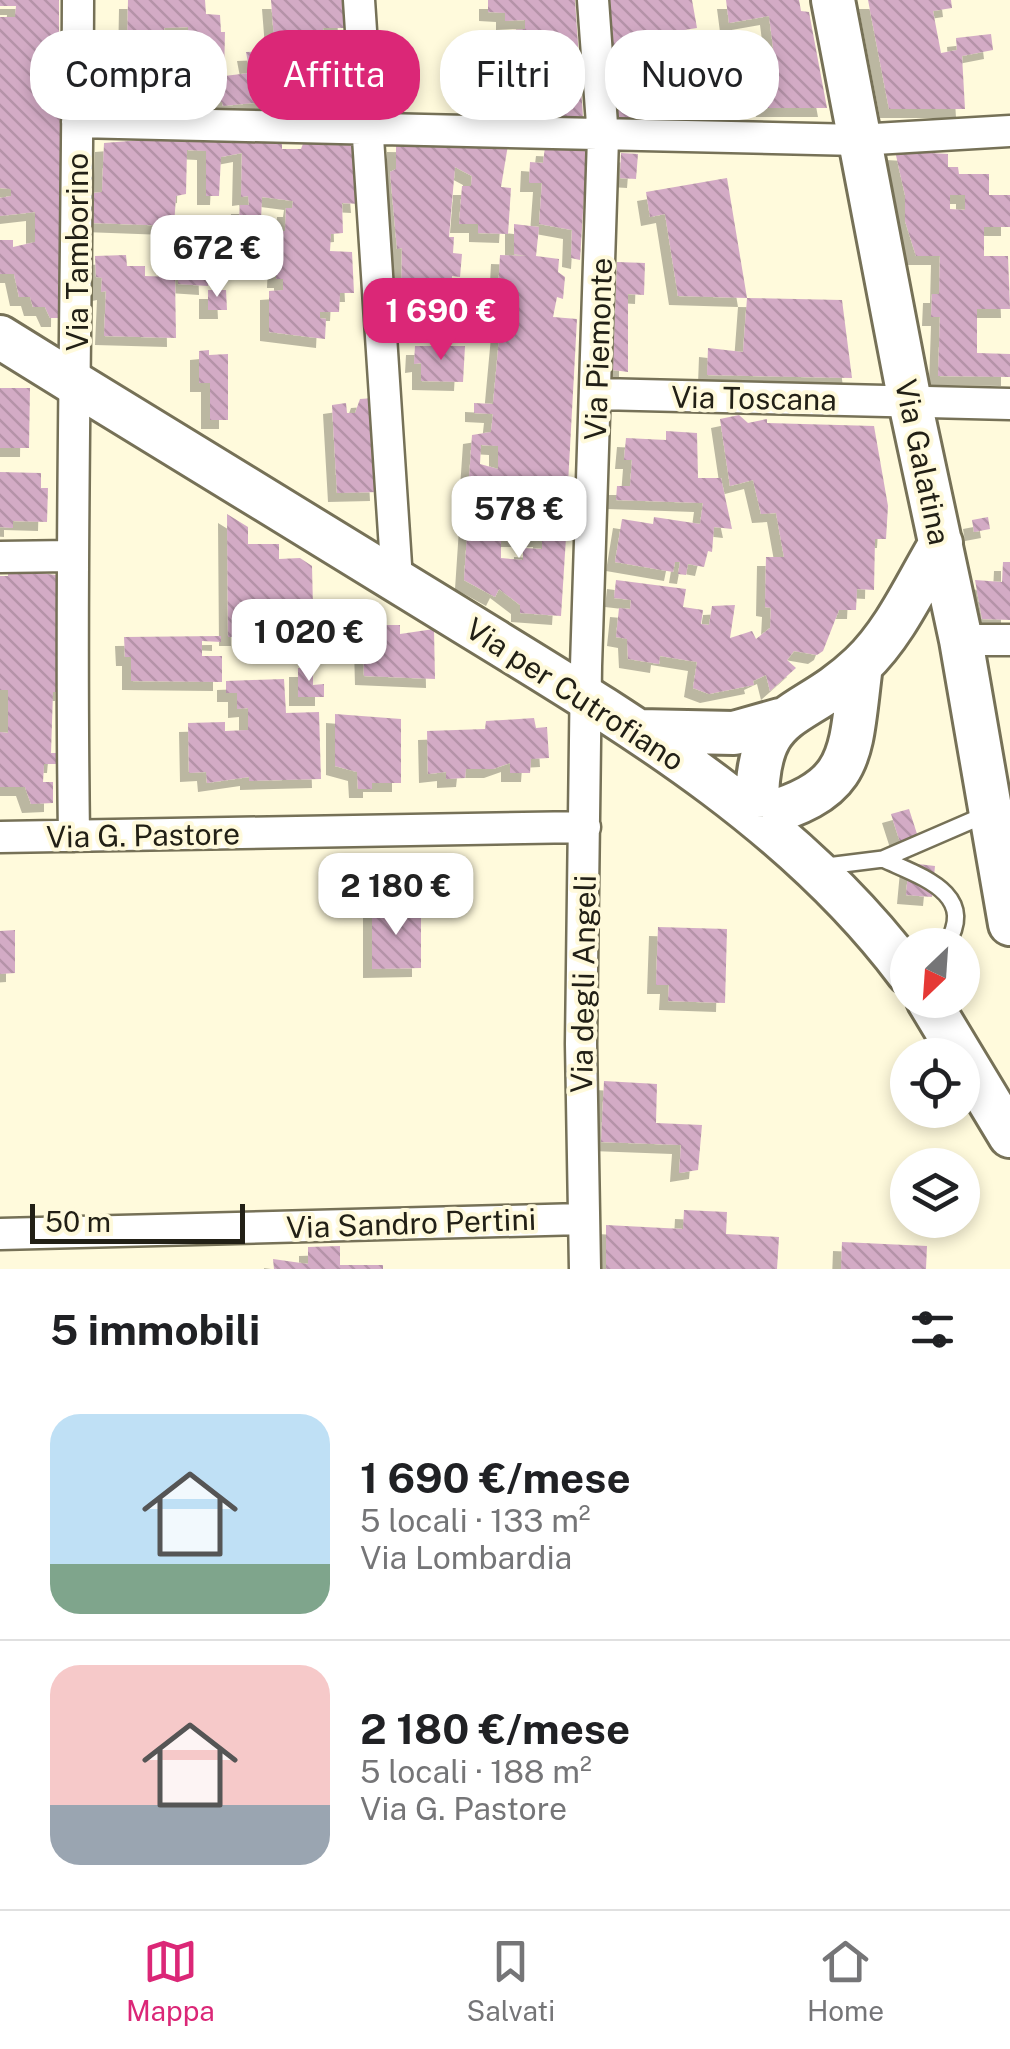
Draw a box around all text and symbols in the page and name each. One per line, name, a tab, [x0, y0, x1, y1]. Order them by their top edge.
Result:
chip: Compra	[30, 30, 227, 120]
chip: Affitta	[247, 30, 420, 120]
chip: Filtri	[440, 30, 585, 120]
chip: Nuovo	[605, 30, 779, 120]
street label: Via Tamborino	[59, 153, 95, 351]
pin: 672 €	[147, 215, 287, 300]
text: 672 €	[172, 229, 262, 266]
street label: Via Piemonte	[577, 257, 619, 441]
pin: 1 690 €	[349, 278, 533, 363]
text: 1 690 €	[385, 292, 497, 329]
street label: Via Galatina	[888, 376, 958, 548]
street label: Via Toscana	[671, 379, 837, 417]
pin: 578 €	[449, 476, 589, 561]
text: 578 €	[474, 490, 564, 527]
pin: 1 020 €	[217, 599, 401, 684]
street label: Via per Cutrofiano	[459, 610, 691, 778]
text: 1 020 €	[254, 613, 364, 650]
street label: Via G. Pastore	[46, 815, 240, 855]
pin: 2 180 €	[304, 853, 488, 938]
text: 2 180 €	[340, 867, 452, 904]
street label: Via degli Angeli	[563, 875, 603, 1093]
north arrow	[890, 928, 980, 1018]
map controls	[890, 928, 980, 1238]
button: locate	[890, 1038, 980, 1128]
button: layers	[890, 1148, 980, 1238]
scale bar	[30, 1199, 245, 1244]
street label: Via Sandro Pertini	[285, 1201, 537, 1245]
text: 50 m	[45, 1205, 111, 1238]
icon: filters	[905, 1302, 960, 1357]
text: 5 immobili	[50, 1305, 260, 1354]
text: 1 690 €/mese	[360, 1453, 631, 1502]
icon: home	[130, 1454, 250, 1574]
text: 5 locali · 133 m²	[360, 1502, 591, 1539]
text: Via Lombardia	[360, 1539, 572, 1576]
text: 2 180 €/mese	[360, 1704, 630, 1753]
icon: home	[130, 1705, 250, 1825]
text: 5 locali · 188 m²	[360, 1753, 592, 1790]
text: Via G. Pastore	[360, 1790, 567, 1827]
tab: Mappa	[126, 1934, 215, 2027]
tab: Salvati	[467, 1934, 555, 2027]
tab: Home	[807, 1934, 884, 2027]

